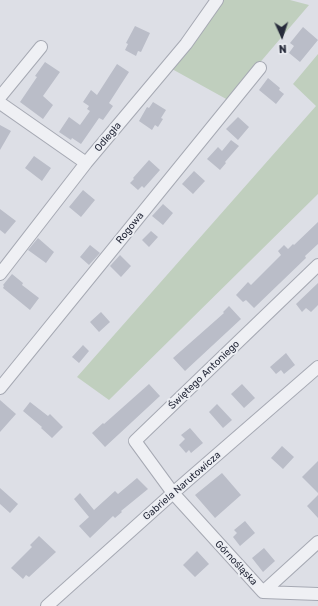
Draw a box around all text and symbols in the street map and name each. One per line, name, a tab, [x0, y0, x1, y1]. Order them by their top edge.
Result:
north arrow	[262, 16, 302, 56]
text: N	[278, 42, 287, 55]
street label: Odległa	[92, 120, 124, 154]
street label: Rogowa	[114, 210, 146, 246]
street label: Świętego Antoniego	[166, 338, 242, 412]
street label: Gabriela Narutowicza	[141, 449, 223, 523]
street label: Górnośląska	[212, 538, 260, 588]

